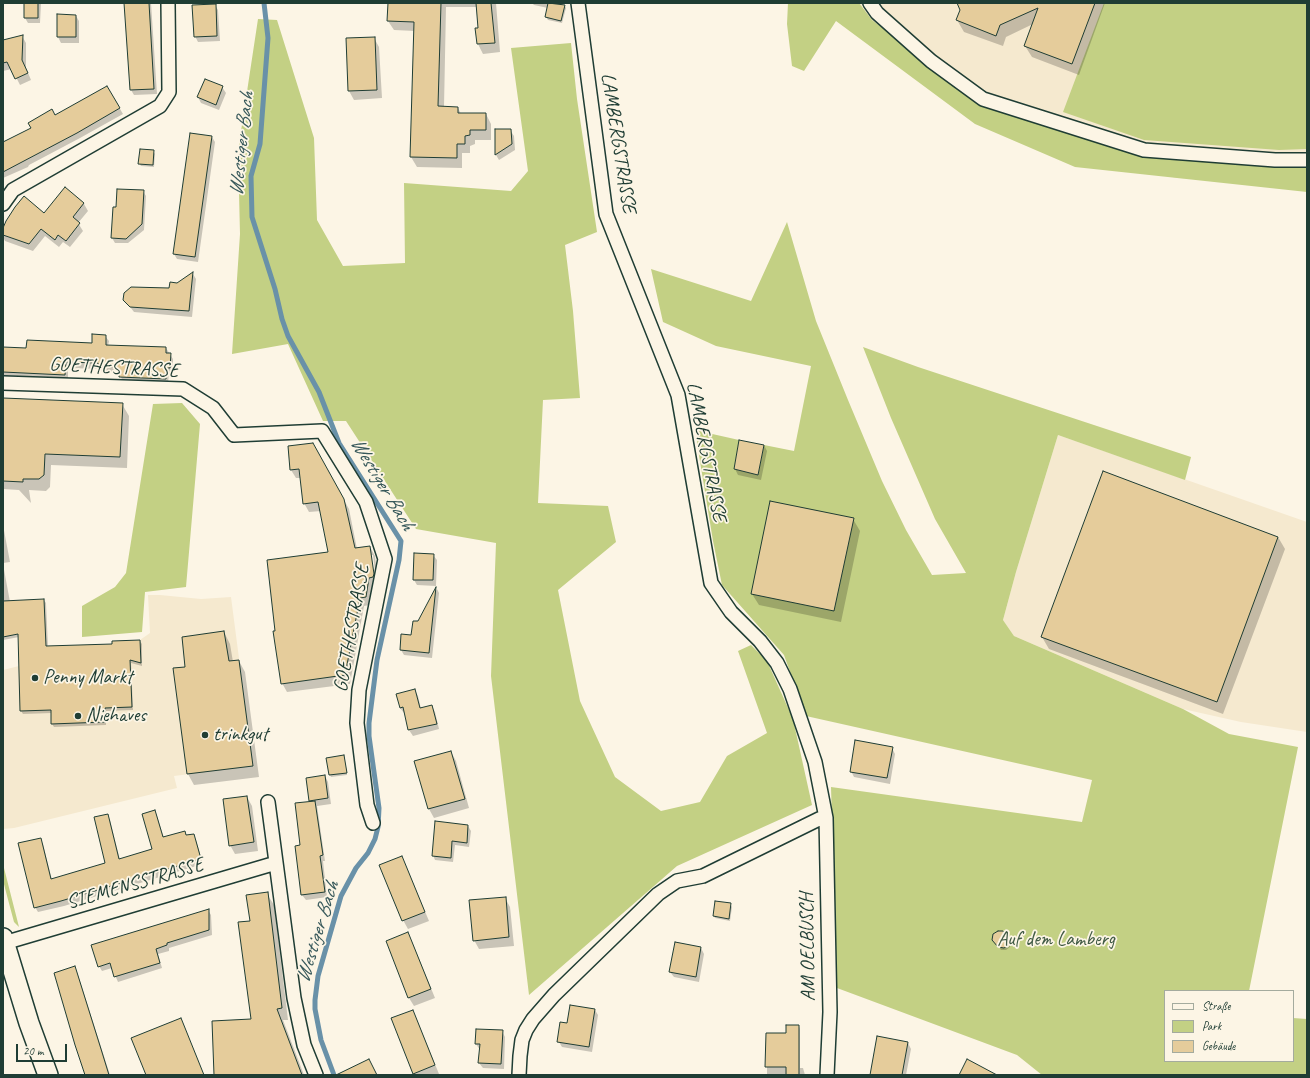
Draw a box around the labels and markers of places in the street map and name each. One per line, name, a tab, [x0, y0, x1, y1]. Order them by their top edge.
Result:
place label: Penny Markt	[43, 666, 132, 690]
marker: Penny Markt	[30, 673, 40, 683]
place label: Niehaves	[86, 704, 146, 728]
marker: Niehaves	[73, 711, 83, 721]
place label: trinkgut	[213, 723, 268, 747]
marker: trinkgut	[200, 730, 210, 740]

